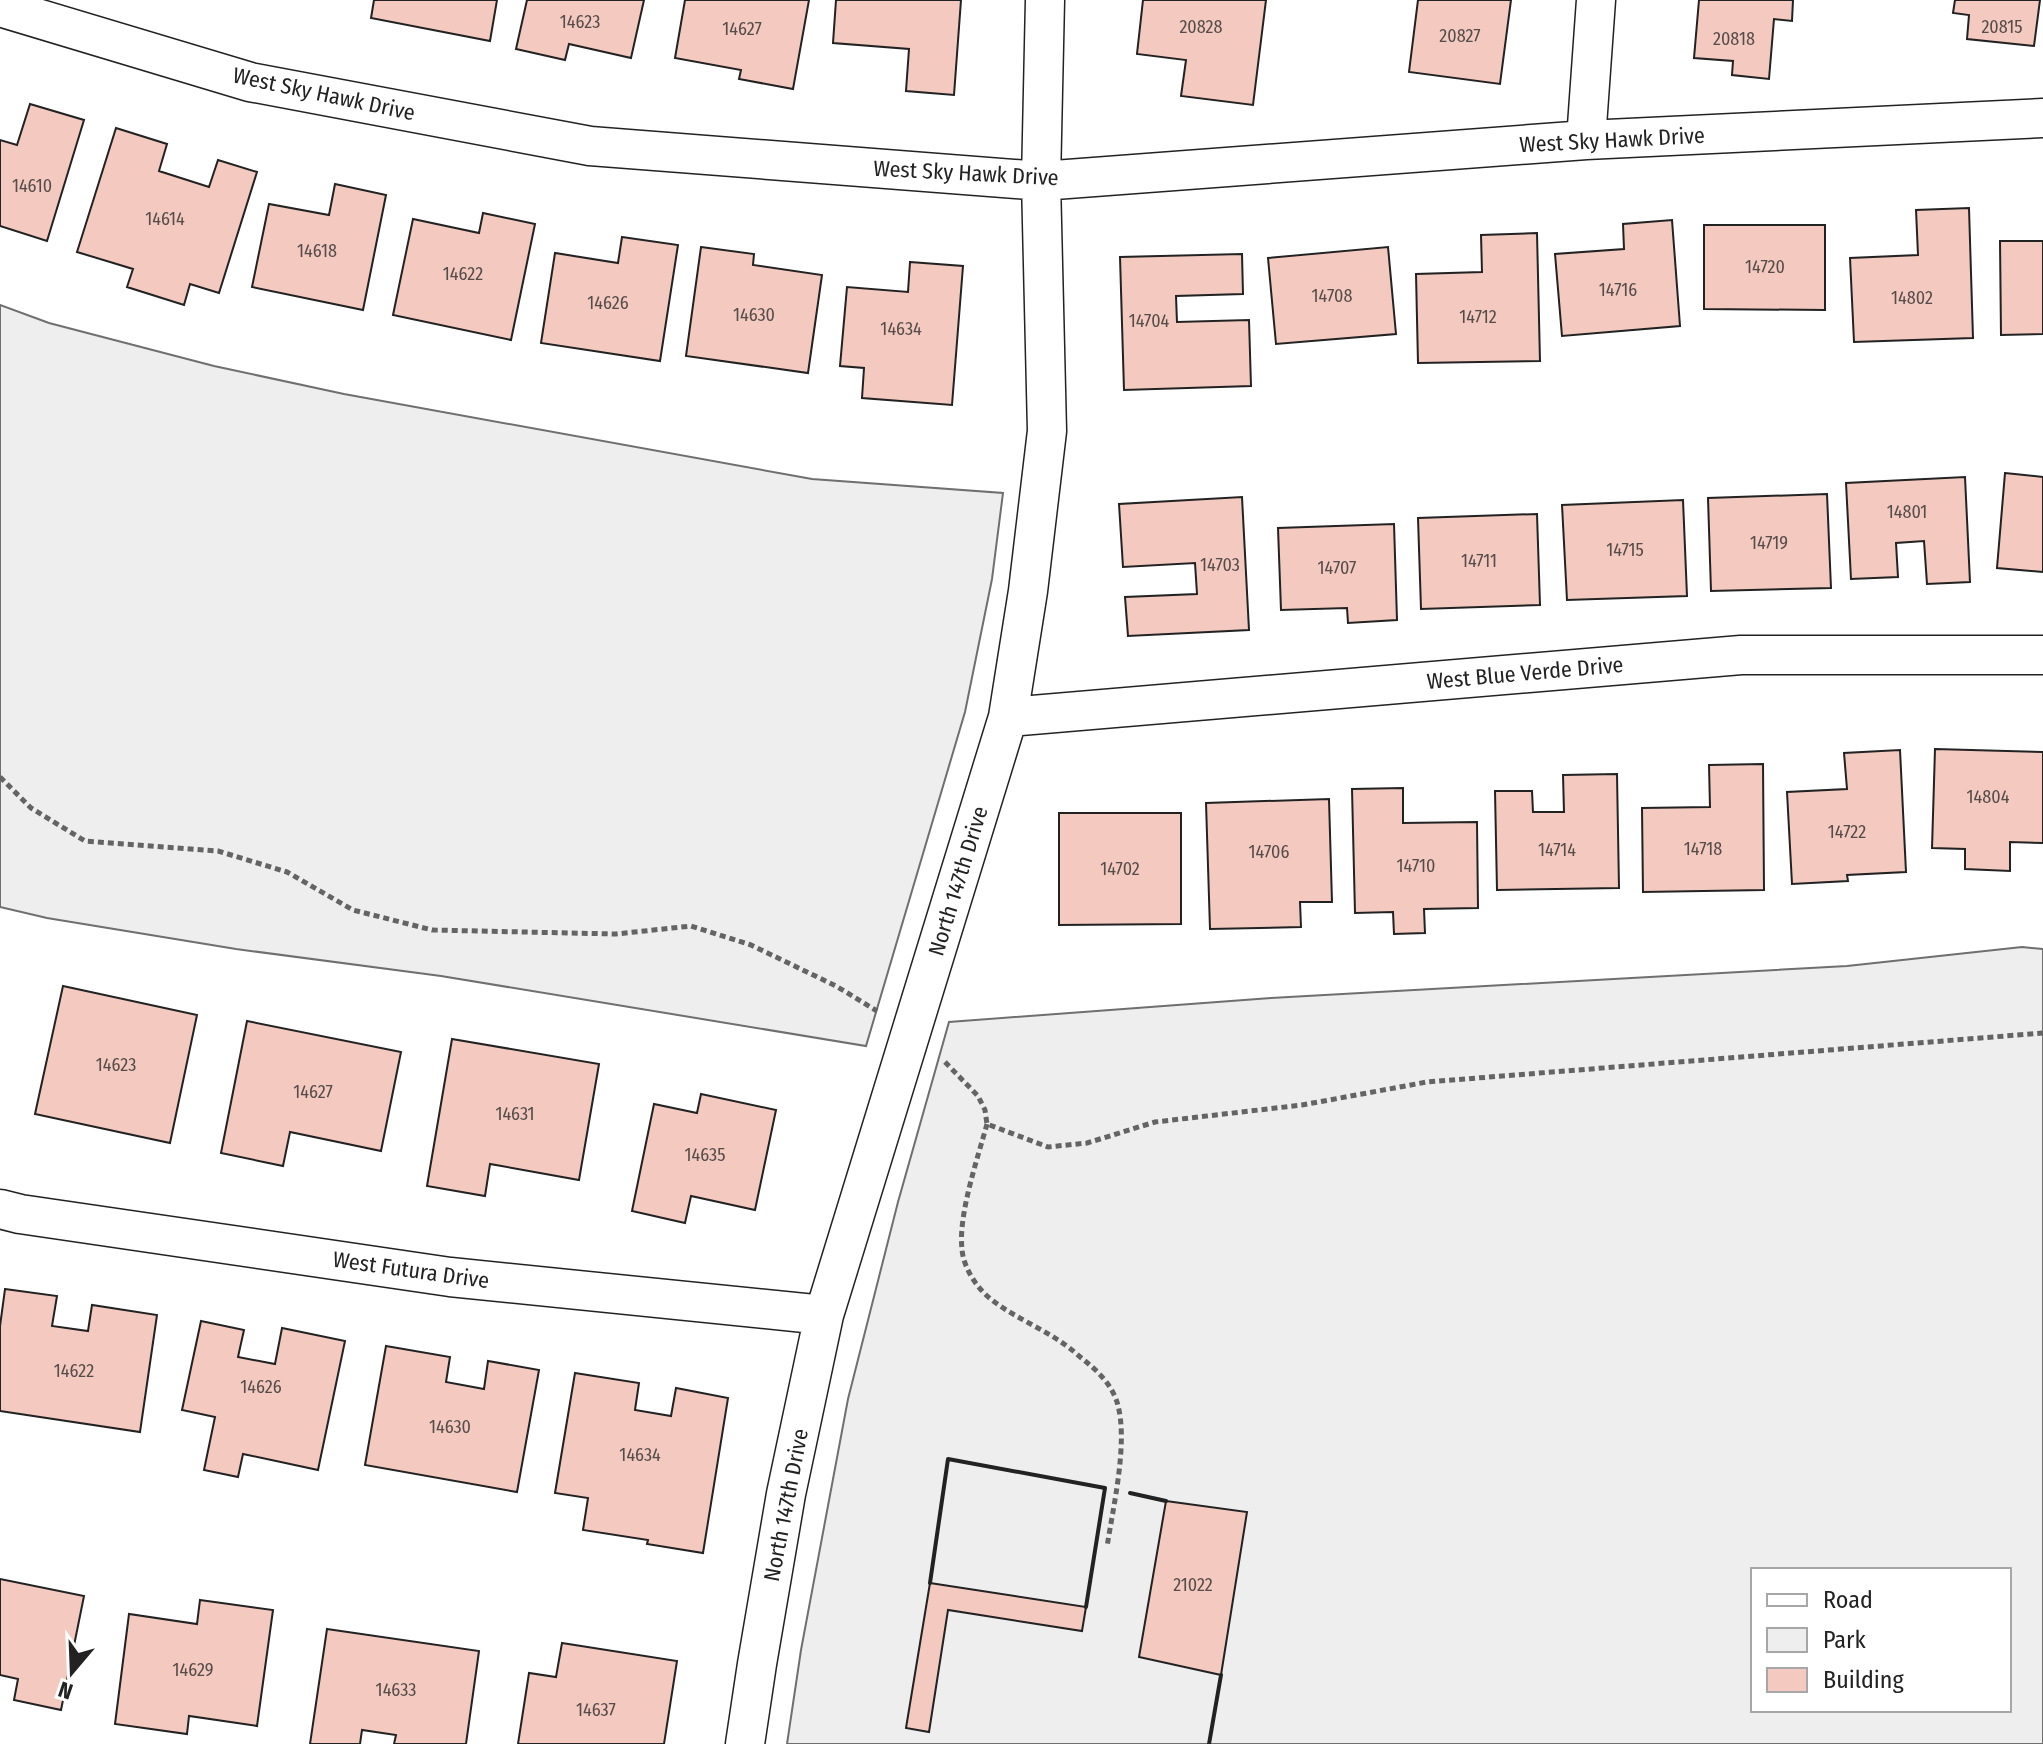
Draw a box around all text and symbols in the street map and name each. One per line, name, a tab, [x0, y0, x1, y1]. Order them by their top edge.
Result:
house number: 14623	[560, 11, 600, 33]
house number: 20828	[1179, 16, 1223, 38]
house number: 20815	[1981, 16, 2023, 38]
house number: 14627	[722, 18, 762, 40]
house number: 20827	[1439, 25, 1481, 47]
house number: 20818	[1713, 28, 1755, 50]
street label: West Sky Hawk Drive	[230, 62, 418, 126]
street label: West Sky Hawk Drive	[1519, 122, 1705, 158]
street label: West Sky Hawk Drive	[873, 155, 1059, 191]
house number: 14610	[12, 175, 52, 197]
house number: 14614	[145, 208, 185, 230]
house number: 14618	[297, 240, 337, 262]
house number: 14720	[1745, 256, 1785, 278]
house number: 14622	[443, 263, 483, 285]
house number: 14716	[1599, 279, 1637, 301]
house number: 14708	[1312, 285, 1352, 307]
house number: 14802	[1891, 287, 1933, 309]
house number: 14626	[587, 292, 629, 314]
house number: 14630	[733, 304, 775, 326]
house number: 14712	[1459, 306, 1497, 328]
house number: 14704	[1129, 310, 1170, 332]
house number: 14634	[880, 318, 922, 340]
house number: 14801	[1887, 501, 1927, 523]
house number: 14719	[1750, 532, 1788, 554]
house number: 14715	[1606, 539, 1644, 561]
house number: 14711	[1461, 550, 1497, 572]
house number: 14703	[1200, 554, 1240, 576]
house number: 14707	[1318, 557, 1356, 579]
street label: West Blue Verde Drive	[1426, 651, 1624, 695]
house number: 14804	[1967, 786, 2010, 808]
street label: North 147th Drive	[922, 803, 994, 959]
house number: 14722	[1828, 821, 1866, 843]
house number: 14718	[1684, 838, 1722, 860]
house number: 14714	[1538, 839, 1576, 861]
house number: 14706	[1249, 841, 1289, 863]
house number: 14710	[1397, 855, 1435, 877]
house number: 14702	[1100, 858, 1140, 880]
house number: 14623	[96, 1054, 136, 1076]
house number: 14627	[293, 1081, 333, 1103]
house number: 14631	[495, 1103, 535, 1125]
house number: 14635	[685, 1144, 725, 1166]
street label: West Futura Drive	[331, 1246, 491, 1294]
house number: 14622	[54, 1360, 94, 1382]
house number: 14626	[240, 1376, 282, 1398]
house number: 14630	[429, 1416, 471, 1438]
street label: North 147th Drive	[758, 1426, 814, 1584]
house number: 14634	[619, 1444, 661, 1466]
legend	[1751, 1568, 2011, 1712]
house number: 21022	[1173, 1574, 1213, 1596]
text: Road	[1823, 1586, 1873, 1614]
text: Park	[1823, 1626, 1866, 1654]
north arrow	[32, 1632, 112, 1712]
house number: 14629	[172, 1659, 214, 1681]
text: Building	[1823, 1666, 1905, 1694]
text: N	[55, 1676, 76, 1705]
house number: 14633	[376, 1679, 416, 1701]
house number: 14637	[576, 1699, 616, 1721]

